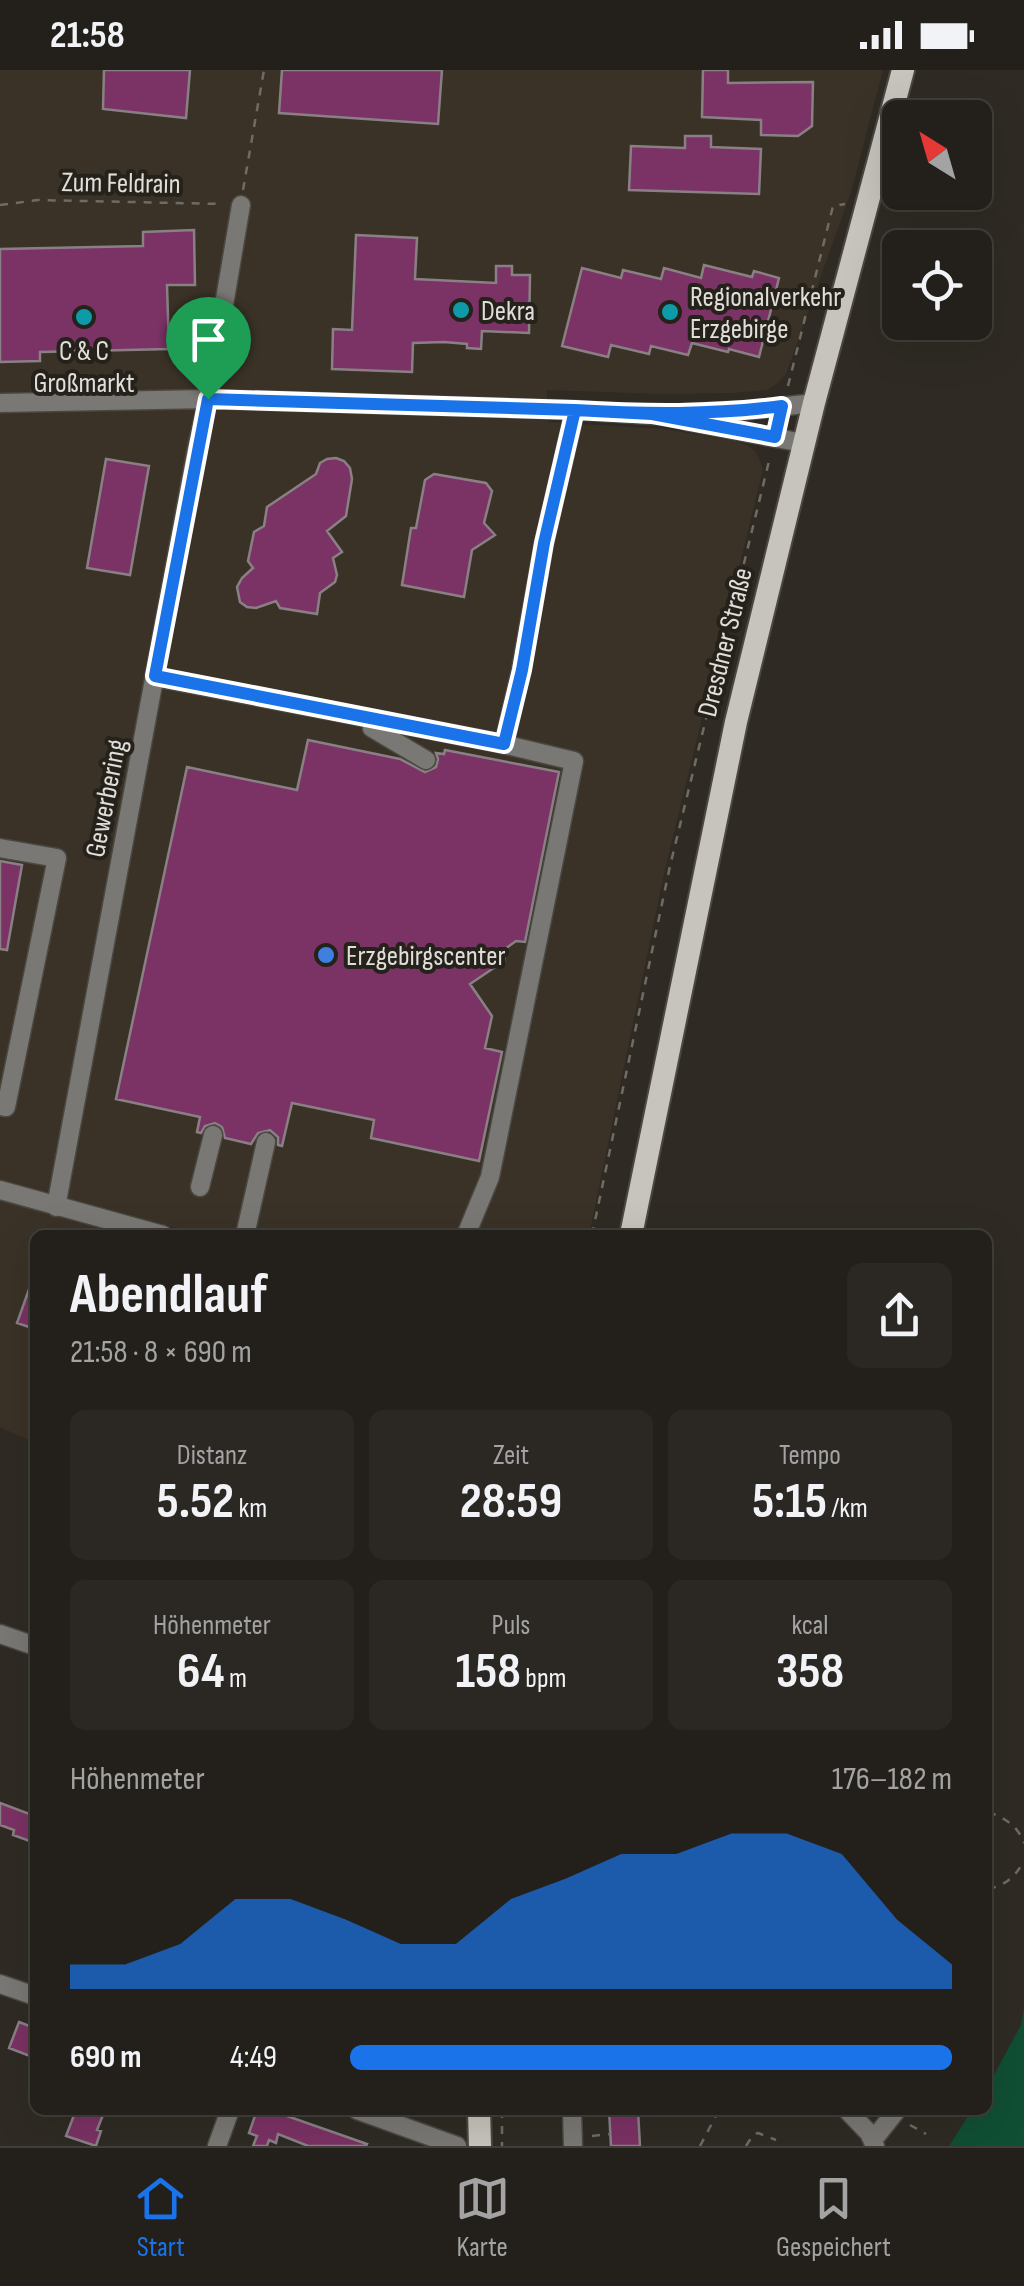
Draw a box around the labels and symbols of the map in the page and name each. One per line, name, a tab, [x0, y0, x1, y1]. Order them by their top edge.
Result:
north arrow	[882, 100, 992, 210]
street label: Zum Feldrain	[61, 166, 181, 201]
place label: Regionalverkehr Erzgebirge	[690, 281, 841, 346]
place label: Dekra	[481, 295, 535, 328]
pin	[166, 297, 251, 400]
marker: Dekra	[450, 299, 472, 321]
marker: Regionalverkehr Erzgebirge	[659, 301, 681, 323]
marker: C & C Großmarkt	[73, 306, 95, 328]
place label: C & C Großmarkt	[33, 335, 135, 400]
street label: Dresdner Straße	[691, 565, 760, 720]
street label: Gewerbering	[79, 737, 134, 860]
place label: Erzgebirgscenter	[346, 940, 505, 973]
marker: Erzgebirgscenter	[315, 944, 337, 966]

